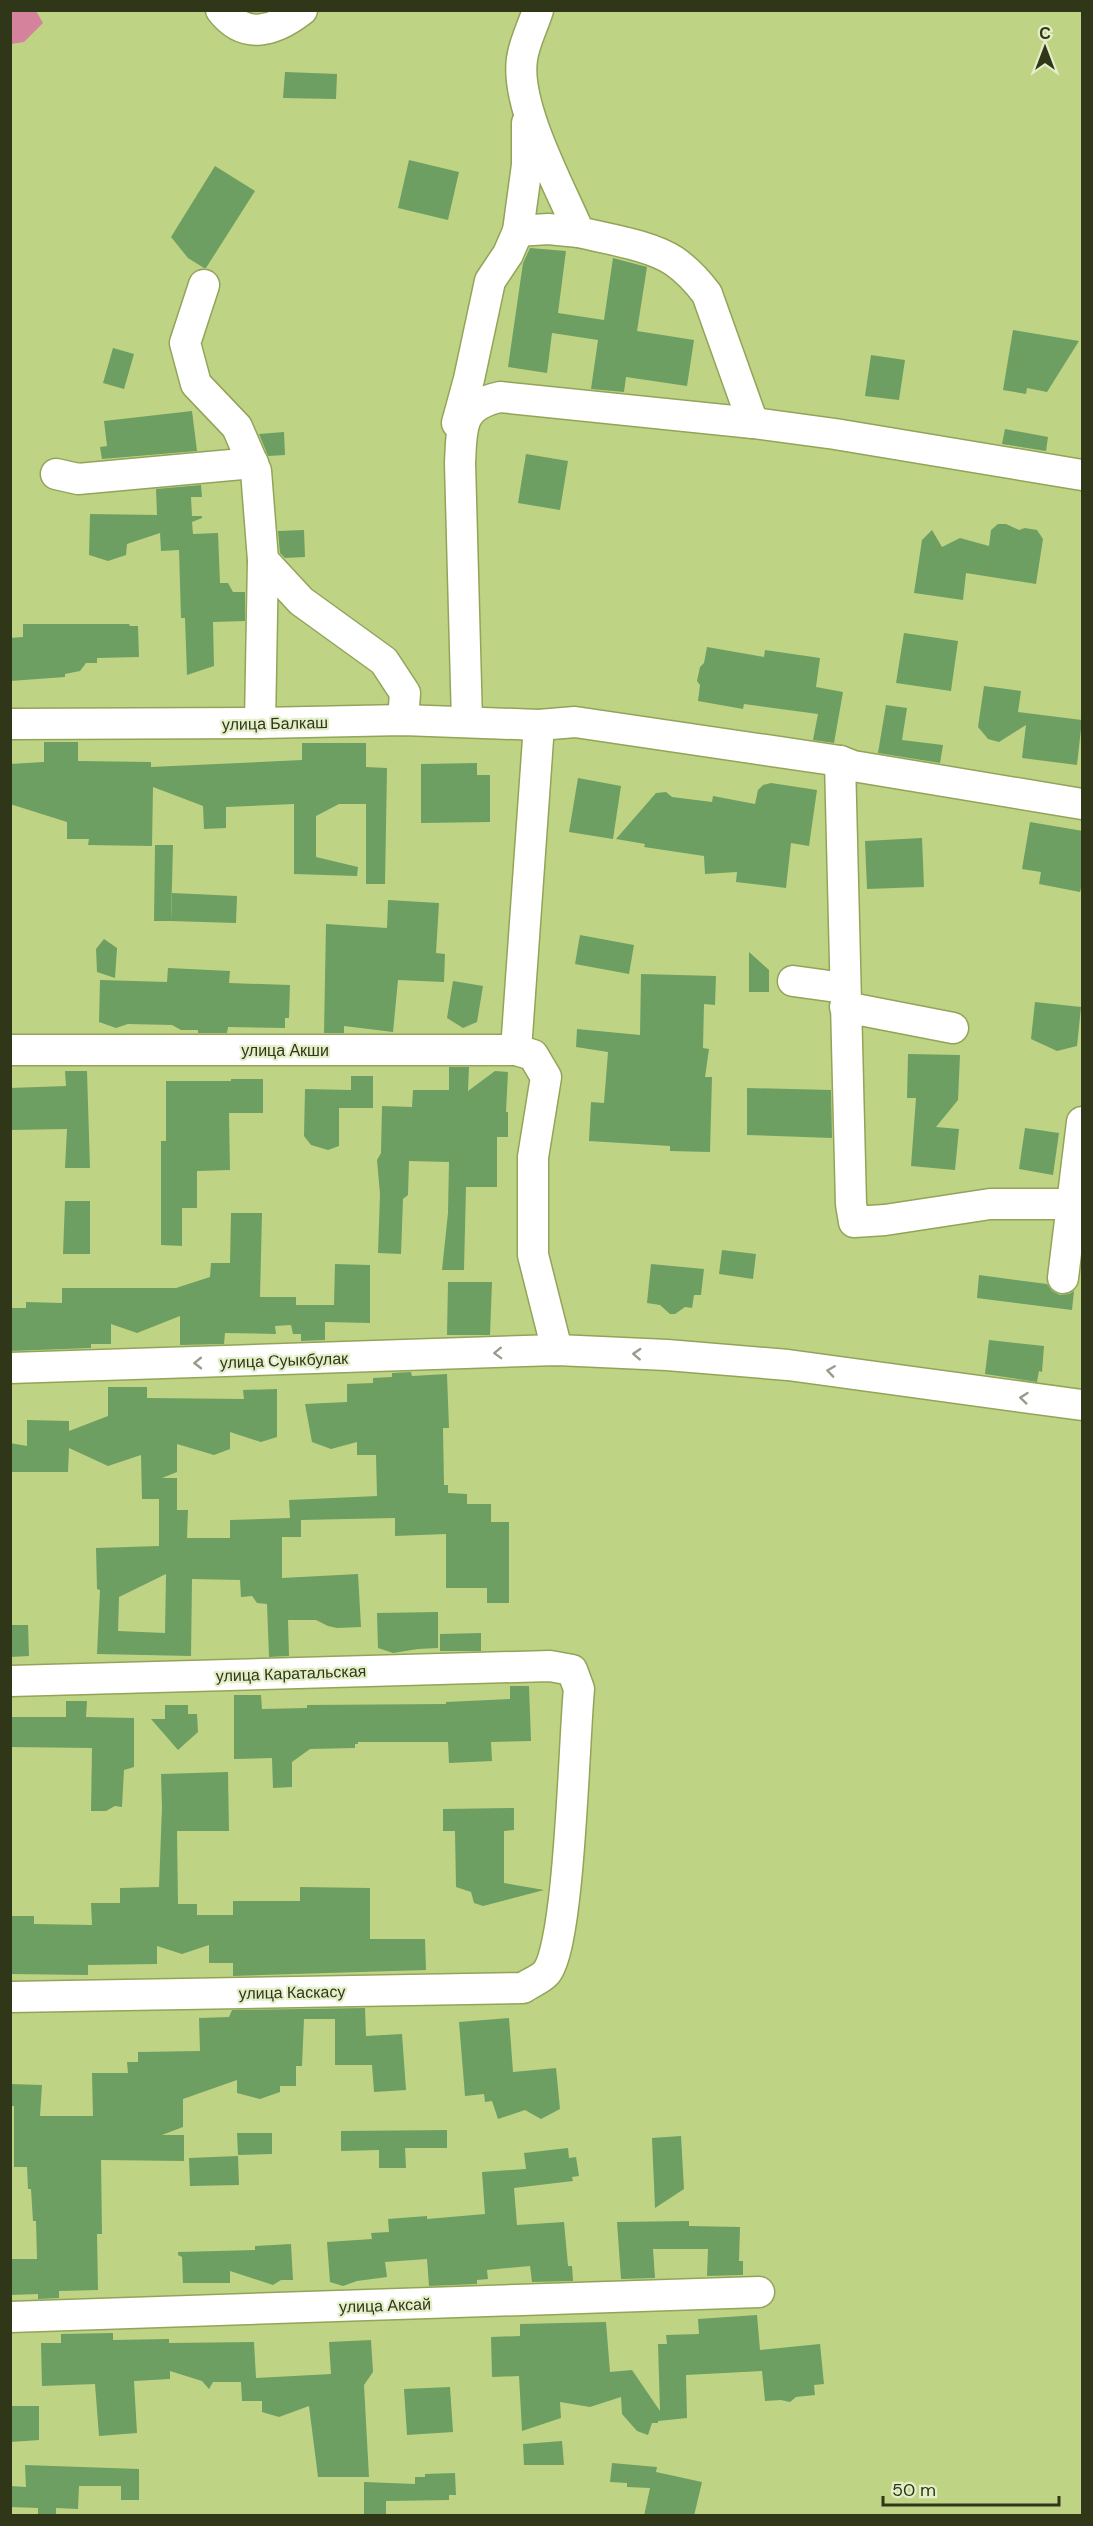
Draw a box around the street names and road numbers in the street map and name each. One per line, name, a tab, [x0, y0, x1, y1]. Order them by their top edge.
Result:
street label: улица Балкаш	[222, 712, 328, 735]
street label: улица Акши	[241, 1040, 329, 1061]
street label: улица Суыкбулак	[220, 1348, 350, 1373]
street label: улица Каратальская	[215, 1660, 367, 1687]
street label: улица Каскасу	[238, 1981, 346, 2004]
street label: улица Аксай	[339, 2293, 431, 2318]

